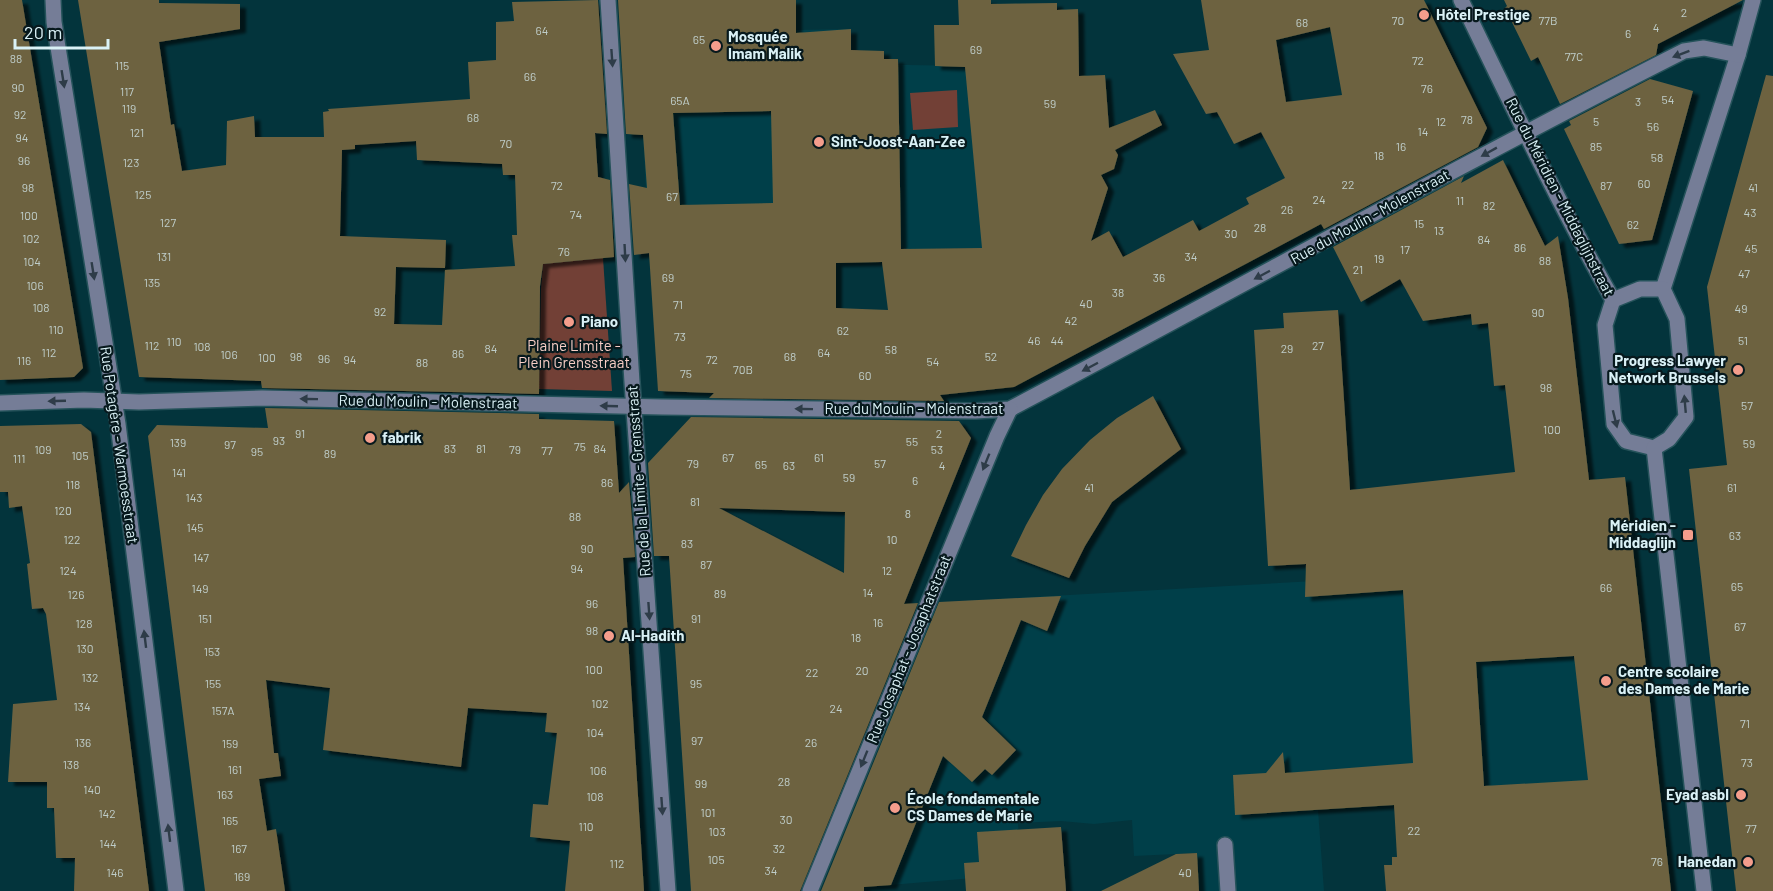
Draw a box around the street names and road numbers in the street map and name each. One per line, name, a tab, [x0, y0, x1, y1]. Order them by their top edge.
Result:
street label: Rue du Méridien - Middaglijnstraat	[1503, 94, 1619, 299]
street label: Rue du Moulin - Molenstraat	[1287, 165, 1452, 267]
street label: Rue Potagère - Warmoesstraat	[97, 345, 143, 545]
street label: Rue de la Limite - Grensstraat	[622, 385, 654, 577]
street label: Rue du Moulin - Molenstraat	[338, 390, 518, 412]
street label: Rue du Moulin - Molenstraat	[825, 399, 1003, 417]
street label: Rue Josaphat - Josaphatstraat	[862, 552, 954, 745]

